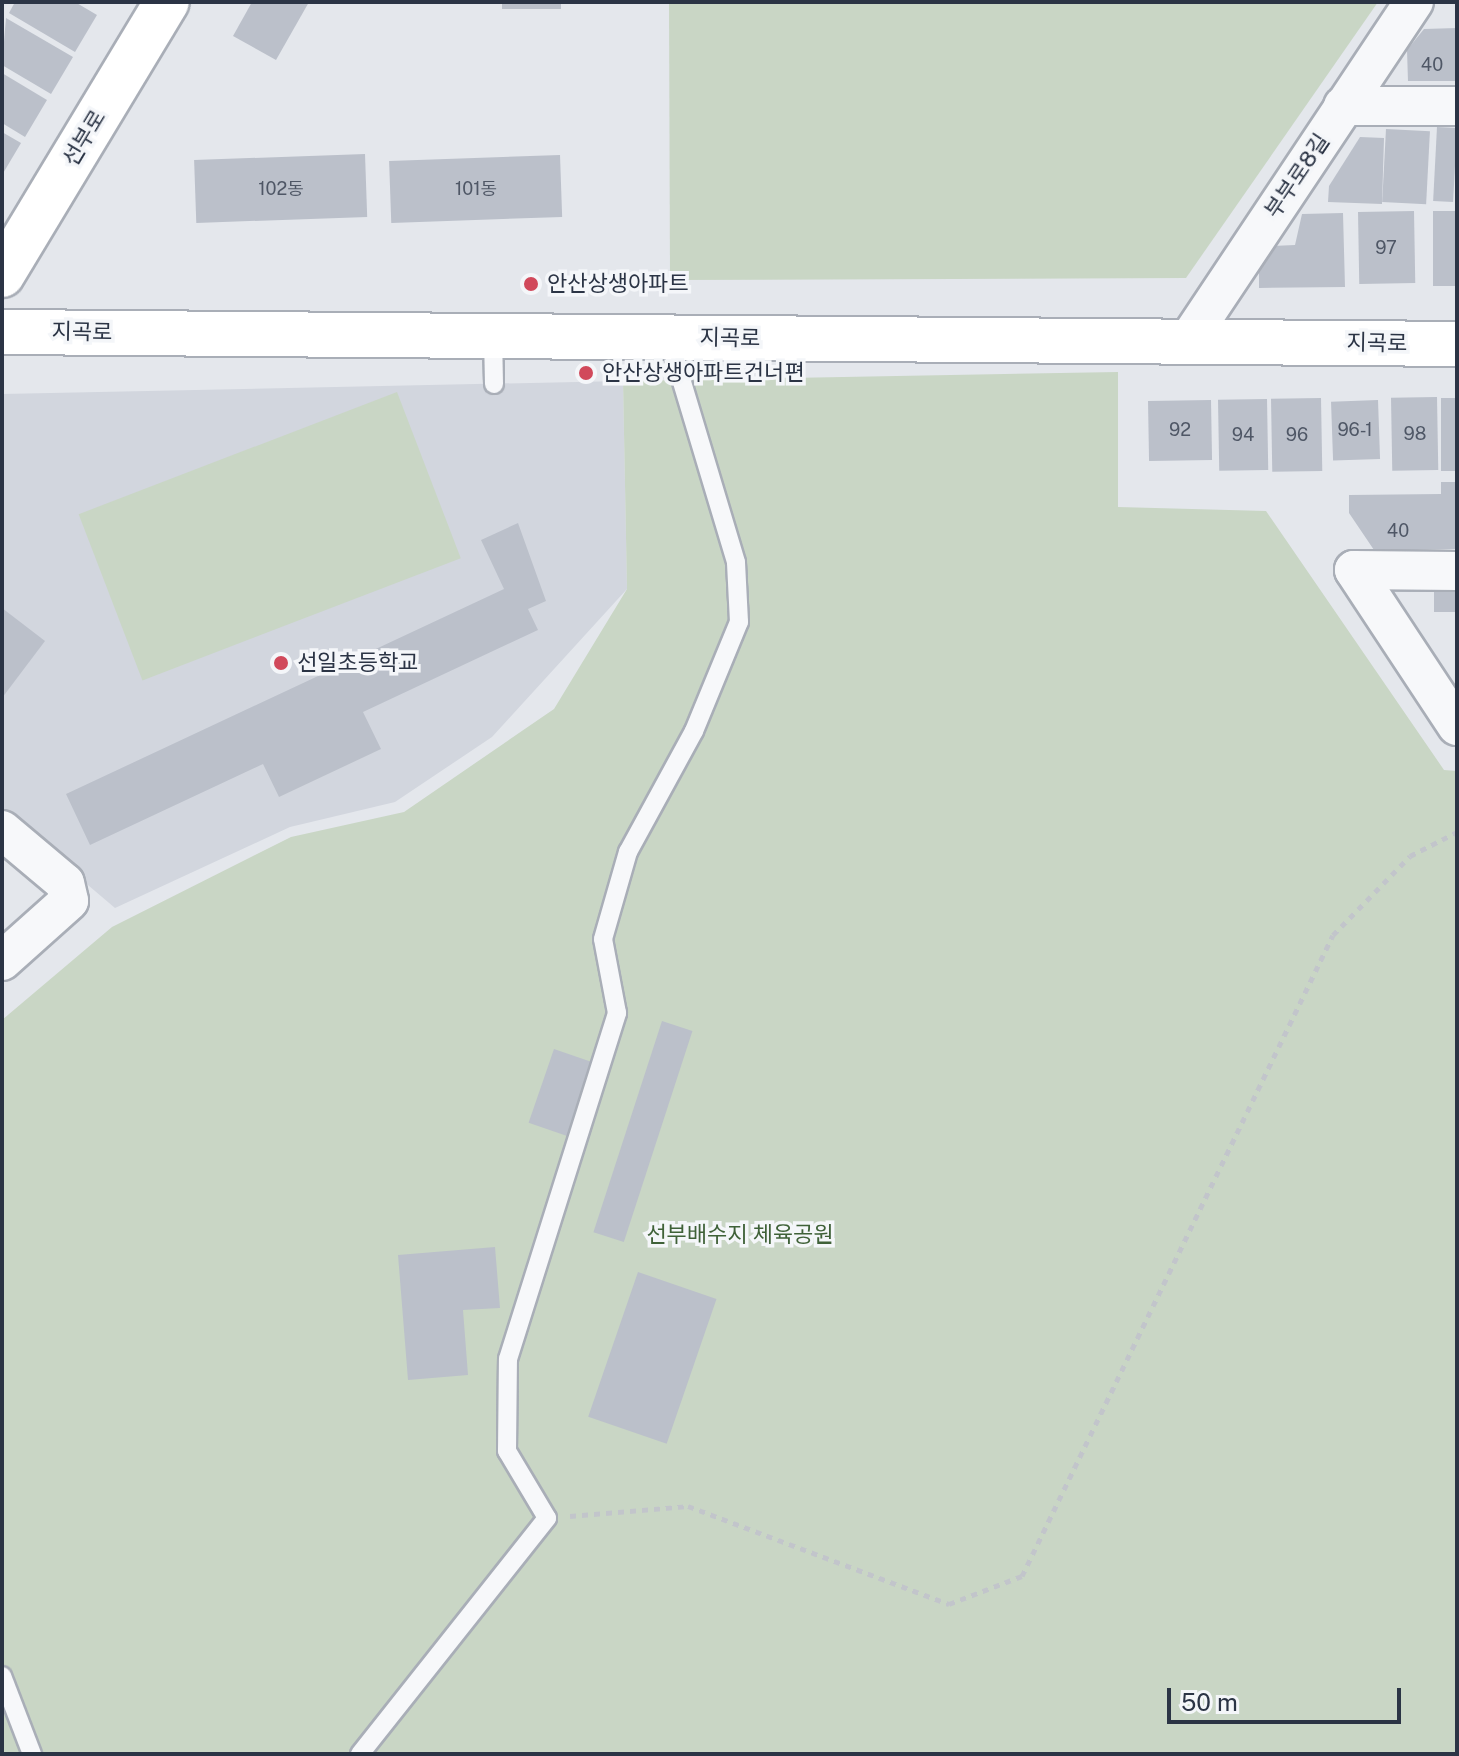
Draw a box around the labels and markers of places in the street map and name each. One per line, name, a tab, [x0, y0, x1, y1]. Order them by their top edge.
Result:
place label: 안산상생아파트	[547, 271, 689, 297]
marker: 안산상생아파트	[522, 275, 540, 293]
place label: 안산상생아파트건너편	[602, 360, 804, 386]
marker: 안산상생아파트건너편	[577, 364, 595, 382]
place label: 선일초등학교	[297, 650, 418, 676]
marker: 선일초등학교	[272, 654, 290, 672]

